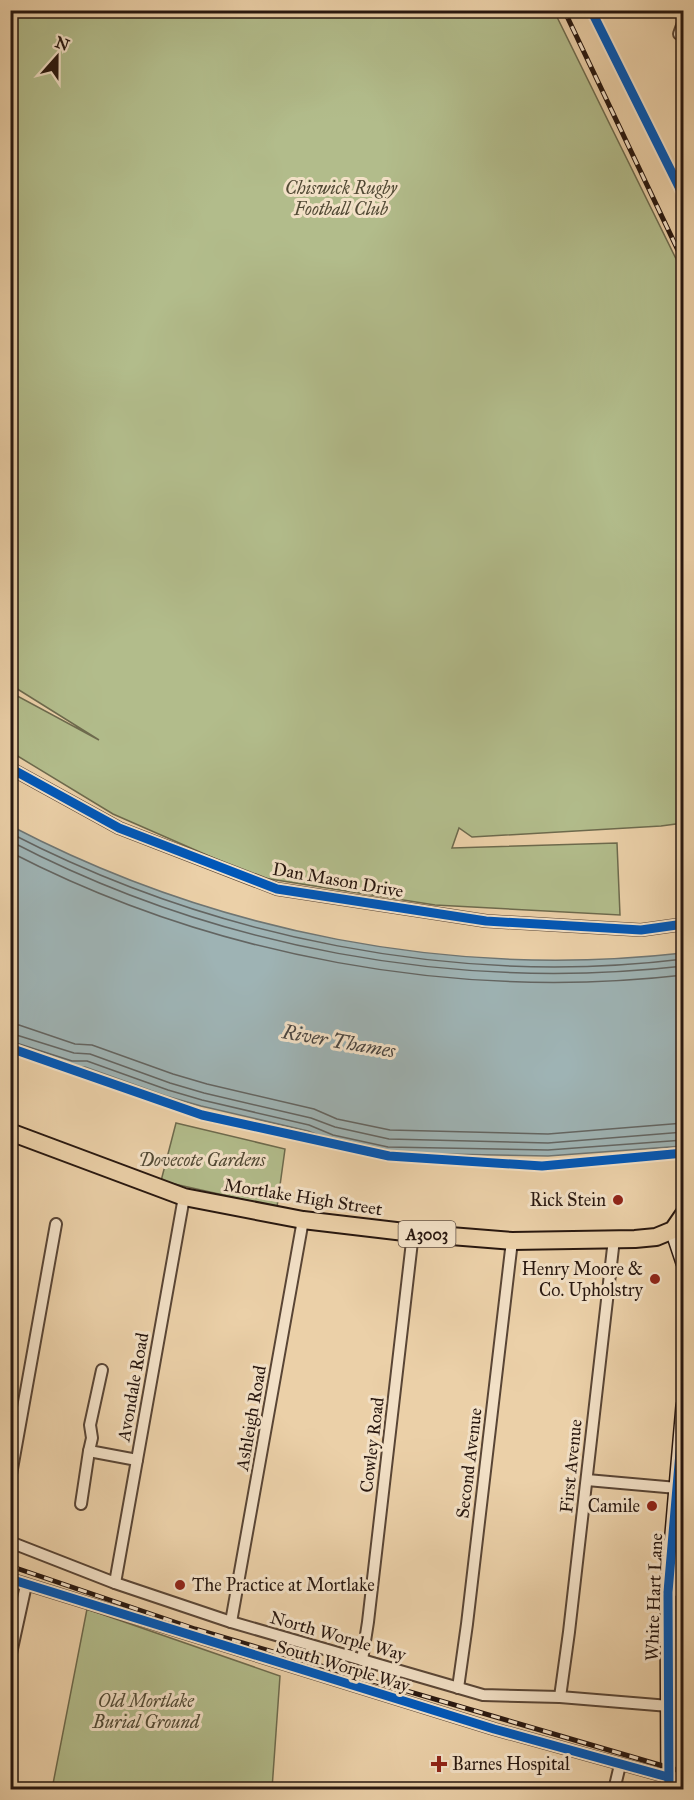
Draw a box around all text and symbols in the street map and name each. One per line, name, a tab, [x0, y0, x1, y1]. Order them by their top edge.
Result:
north arrow	[27, 27, 87, 87]
text: N	[52, 32, 72, 55]
park label: Chiswick Rugby Football Club	[285, 177, 398, 220]
street label: Dan Mason Drive	[271, 858, 405, 902]
water label: River Thames	[280, 1019, 399, 1063]
park label: Dovecote Gardens	[139, 1149, 266, 1171]
street label: Mortlake High Street	[222, 1174, 384, 1221]
place label: Rick Stein	[530, 1189, 606, 1211]
marker: Rick Stein	[611, 1193, 625, 1207]
road number: A3003	[398, 1221, 456, 1247]
place label: Henry Moore & Co. Upholstry	[521, 1258, 644, 1301]
marker: Henry Moore & Co. Upholstry	[648, 1272, 662, 1286]
street label: Avondale Road	[112, 1331, 153, 1444]
street label: Ashleigh Road	[231, 1364, 272, 1474]
street label: Cowley Road	[355, 1396, 389, 1494]
street label: Second Avenue	[451, 1406, 487, 1520]
street label: First Avenue	[555, 1418, 587, 1514]
place label: Camile	[588, 1495, 640, 1517]
marker: Camile	[645, 1499, 659, 1513]
street label: White Hart Lane	[641, 1533, 667, 1661]
place label: The Practice at Mortlake	[192, 1574, 375, 1596]
marker: The Practice at Mortlake	[173, 1578, 187, 1592]
street label: North Worple Way	[267, 1606, 409, 1666]
street label: South Worple Way	[273, 1635, 413, 1697]
park label: Old Mortlake Burial Ground	[92, 1690, 201, 1733]
place label: Barnes Hospital	[452, 1753, 570, 1775]
marker: Barnes Hospital	[430, 1755, 448, 1773]

